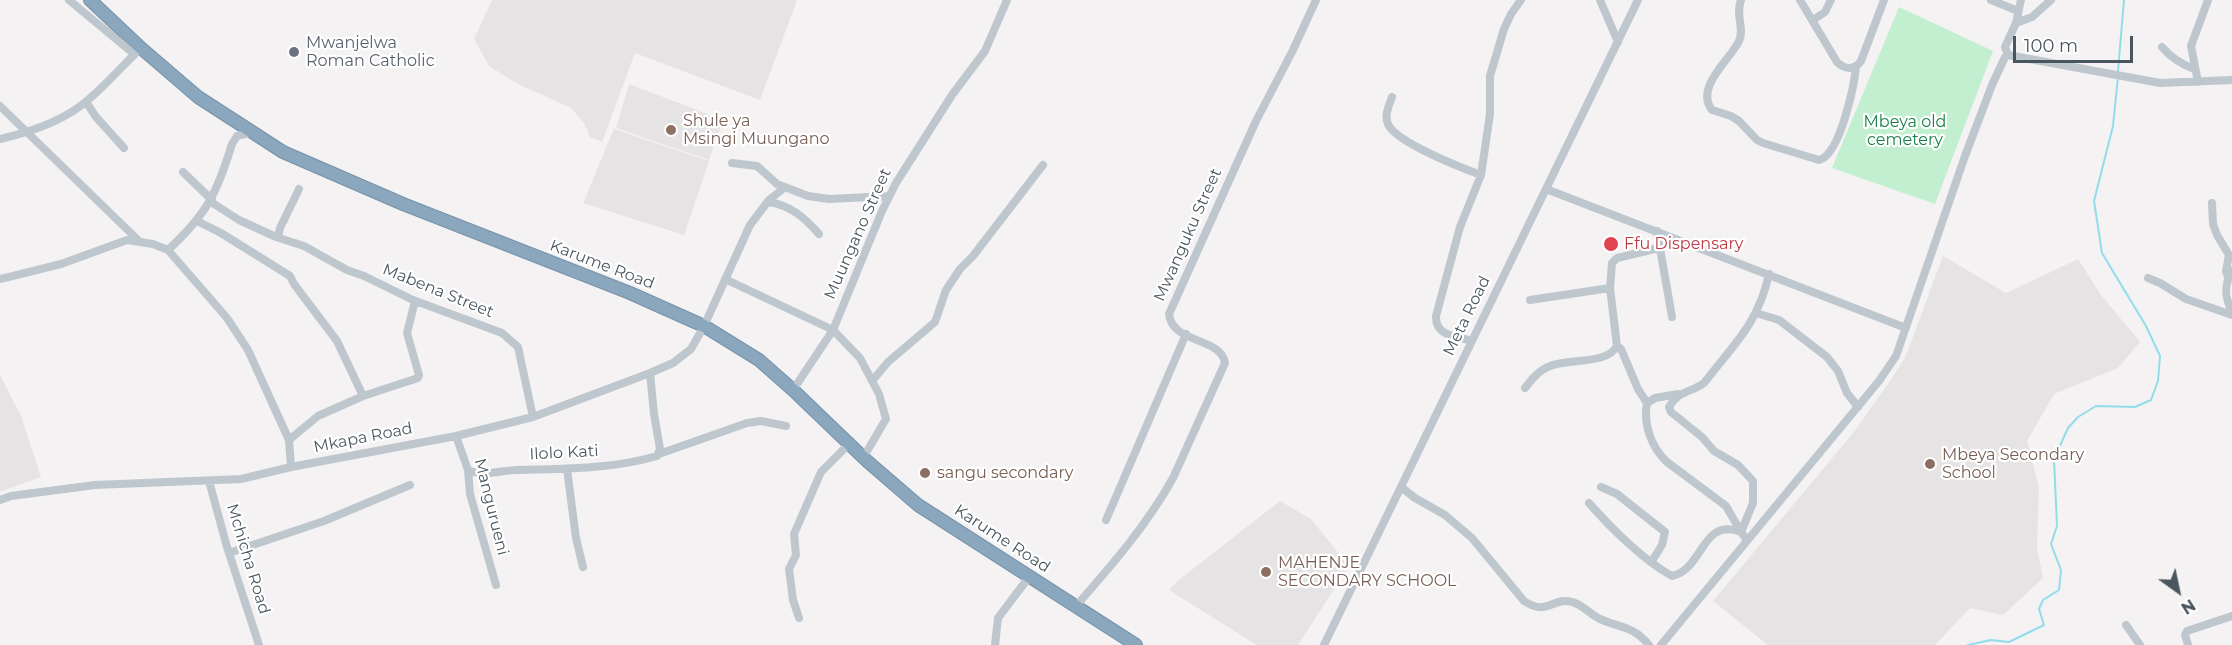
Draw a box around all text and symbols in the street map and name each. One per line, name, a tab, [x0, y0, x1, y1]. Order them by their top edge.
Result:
scale bar	[2016, 24, 2136, 62]
place label: Mwanjelwa Roman Catholic	[306, 33, 435, 71]
text: 100 m	[2024, 35, 2078, 57]
marker: Mwanjelwa Roman Catholic	[287, 45, 301, 59]
place label: Shule ya Msingi Muungano	[683, 111, 830, 149]
park label: Mbeya old cemetery	[1864, 112, 1946, 150]
marker: Shule ya Msingi Muungano	[664, 123, 678, 137]
street label: Mwanguku Street	[1150, 165, 1226, 305]
street label: Muungano Street	[820, 166, 896, 302]
place label: Ffu Dispensary	[1624, 234, 1743, 254]
marker: Ffu Dispensary	[1602, 235, 1620, 253]
street label: Karume Road	[547, 236, 657, 294]
street label: Mabena Street	[380, 260, 496, 322]
street label: Meta Road	[1439, 273, 1495, 359]
street label: Mkapa Road	[312, 419, 414, 457]
street label: Ilolo Kati	[529, 442, 599, 464]
place label: Mbeya Secondary School	[1942, 445, 2084, 483]
street label: Mangurueni	[470, 457, 512, 557]
marker: Mbeya Secondary School	[1923, 457, 1937, 471]
place label: sangu secondary	[937, 463, 1073, 483]
marker: sangu secondary	[918, 466, 932, 480]
street label: Mchicha Road	[222, 501, 274, 617]
street label: Karume Road	[950, 501, 1054, 577]
place label: MAHENJE SECONDARY SCHOOL	[1278, 553, 1456, 591]
north arrow	[2148, 561, 2208, 621]
marker: MAHENJE SECONDARY SCHOOL	[1259, 565, 1273, 579]
text: N	[2177, 595, 2199, 618]

